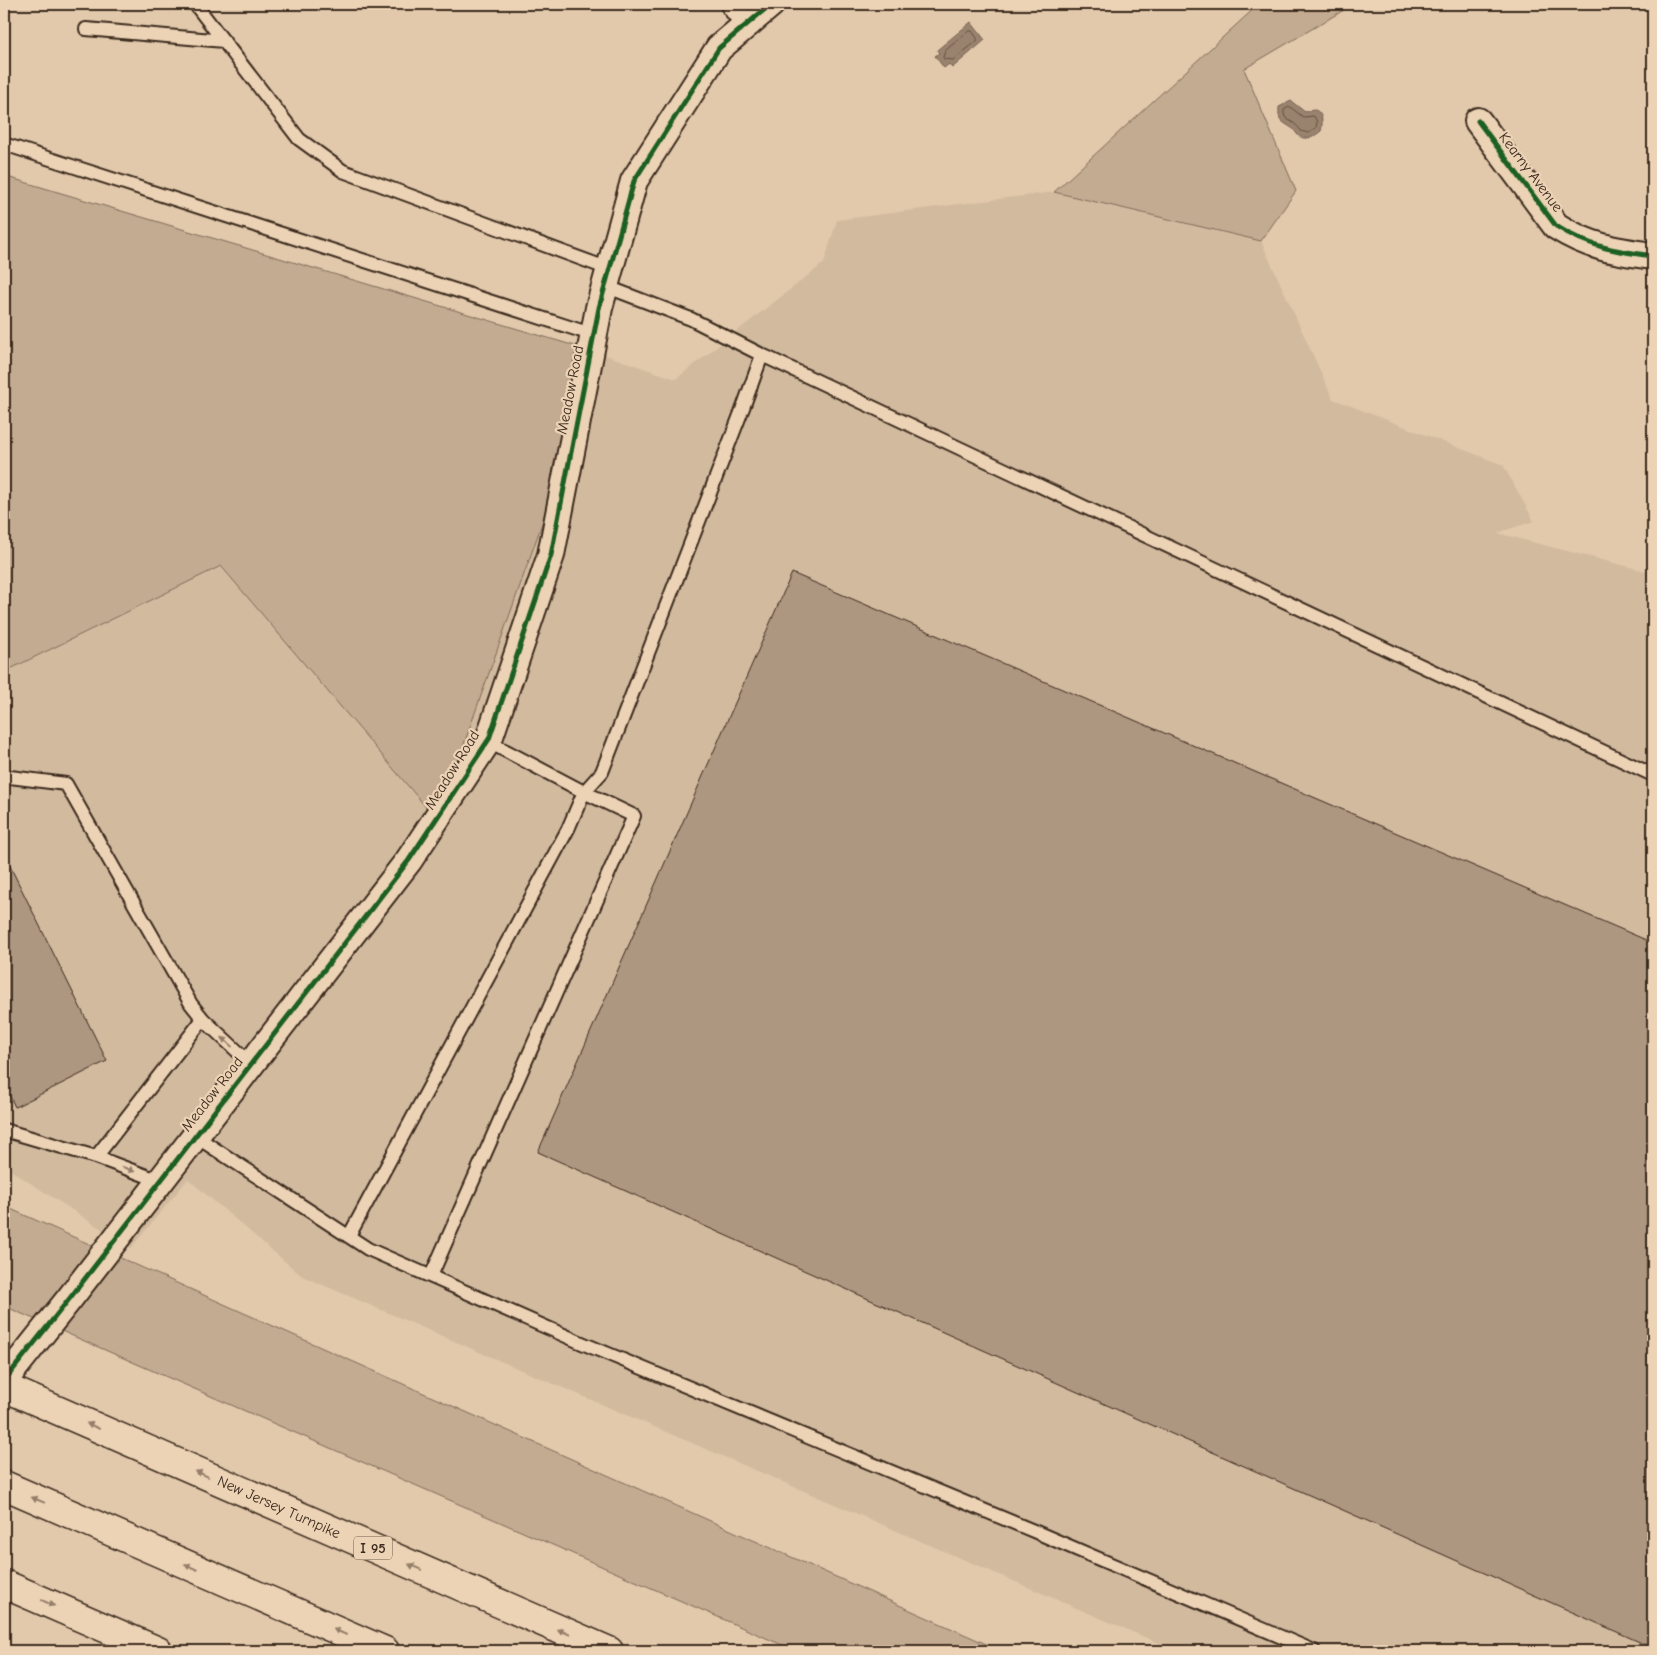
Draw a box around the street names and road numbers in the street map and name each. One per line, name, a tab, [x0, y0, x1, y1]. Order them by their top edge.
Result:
street label: Kearny Avenue	[1495, 129, 1567, 216]
street label: Meadow Road	[553, 344, 587, 436]
street label: Meadow Road	[421, 727, 483, 813]
street label: Meadow Road	[177, 1053, 247, 1135]
street label: New Jersey Turnpike	[215, 1472, 344, 1542]
road number: I 95	[354, 1536, 392, 1560]

